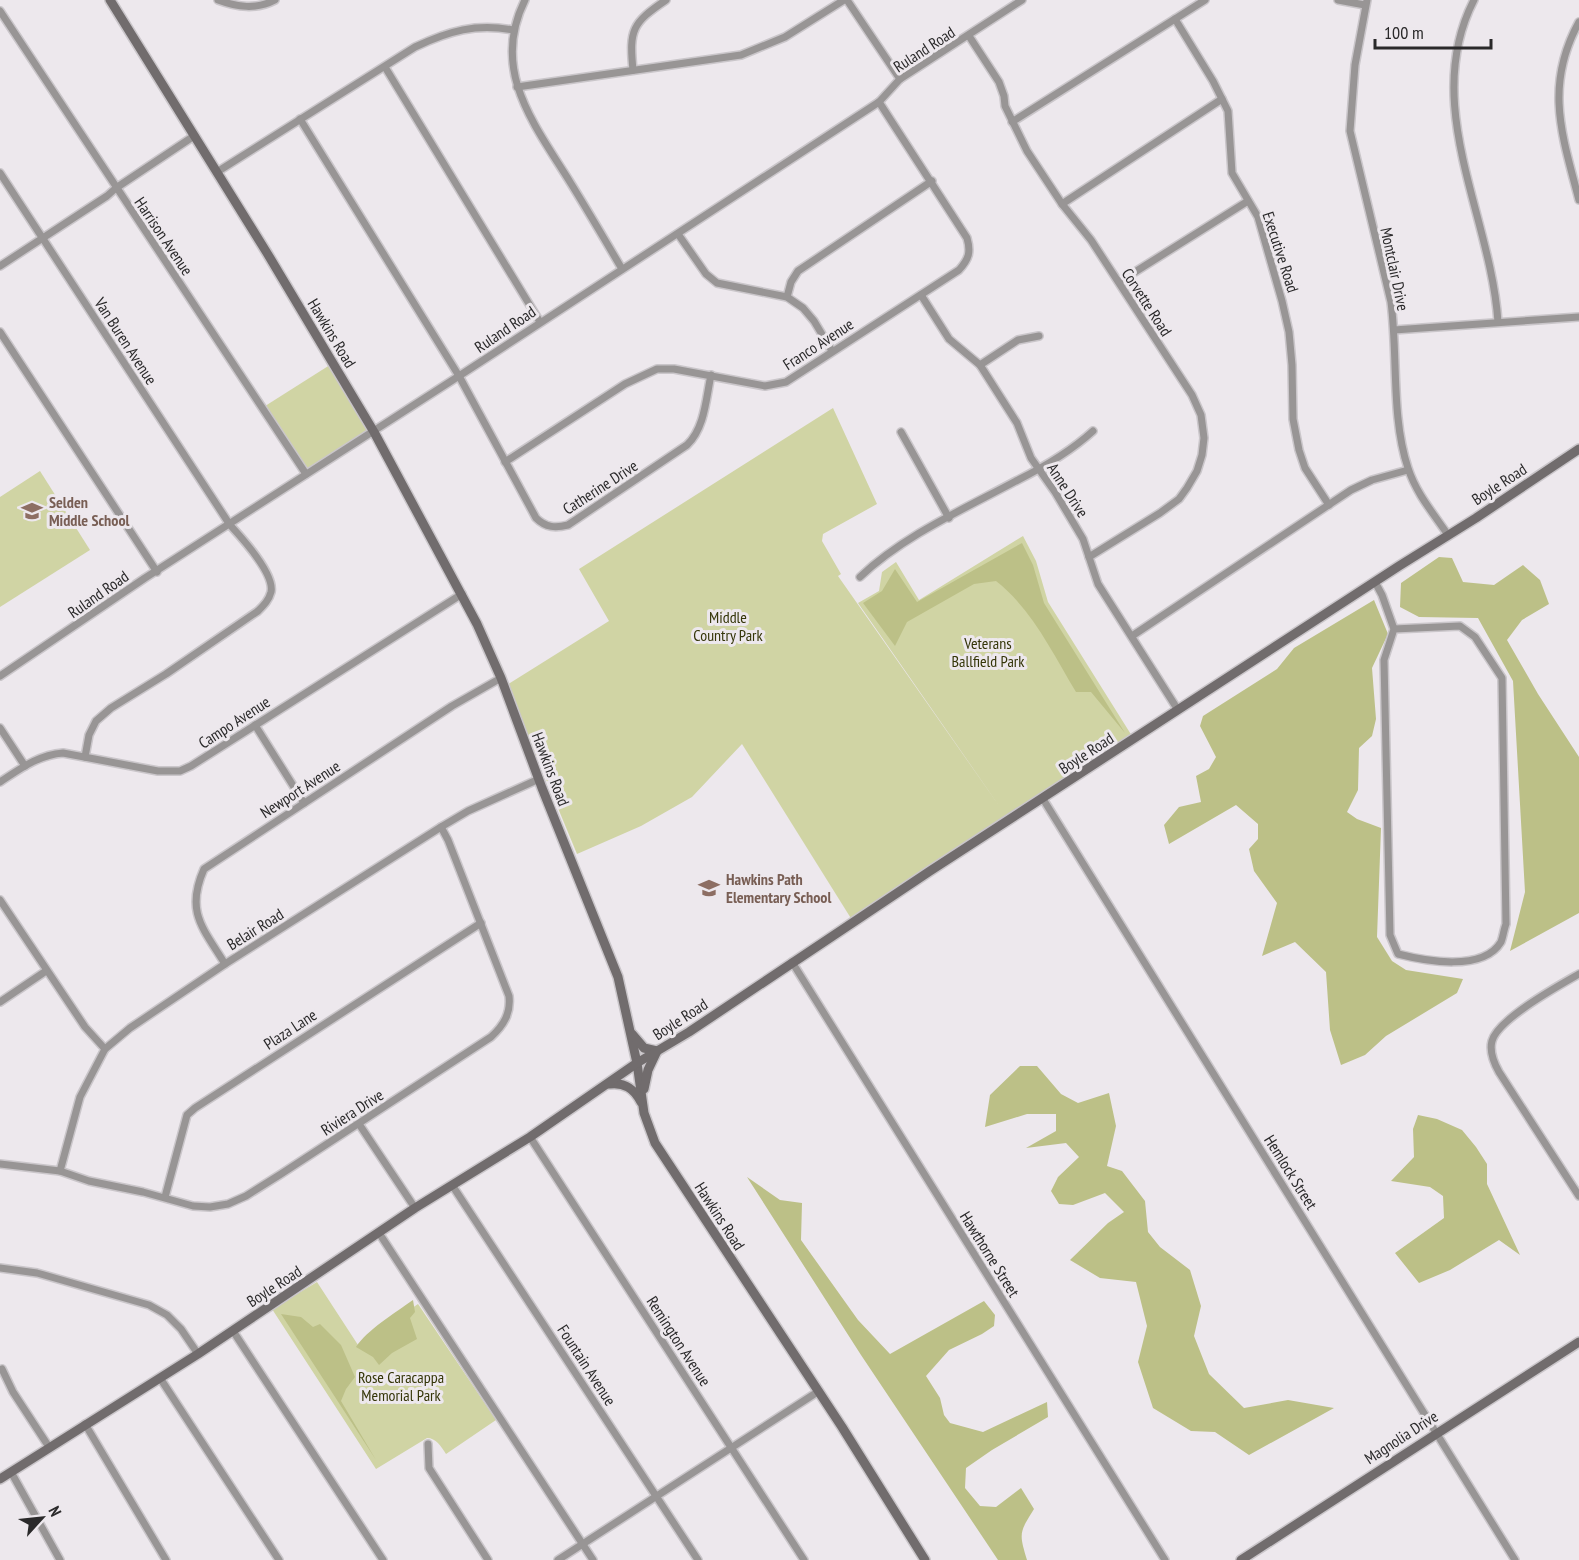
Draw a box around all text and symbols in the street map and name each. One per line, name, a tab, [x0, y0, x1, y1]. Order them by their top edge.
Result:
scale bar	[1375, 12, 1490, 50]
text: 100 m	[1384, 21, 1424, 44]
street label: Ruland Road	[889, 22, 959, 76]
street label: Harrison Avenue	[131, 193, 197, 279]
street label: Executive Road	[1259, 209, 1303, 295]
street label: Montclair Drive	[1376, 226, 1414, 312]
street label: Corvette Road	[1118, 264, 1176, 340]
street label: Van Buren Avenue	[90, 293, 161, 388]
street label: Hawkins Road	[304, 295, 360, 371]
street label: Ruland Road	[471, 301, 539, 357]
street label: Franco Avenue	[779, 314, 857, 374]
street label: Catherine Drive	[559, 455, 641, 519]
street label: Anne Drive	[1043, 459, 1093, 521]
street label: Boyle Road	[1468, 459, 1530, 509]
place label: Selden Middle School	[49, 492, 130, 530]
school or university icon: Selden Middle School	[20, 499, 44, 523]
street label: Ruland Road	[64, 566, 132, 622]
park label: Middle Country Park	[693, 607, 763, 645]
park label: Veterans Ballfield Park	[952, 633, 1025, 671]
street label: Campo Avenue	[194, 691, 274, 753]
street label: Boyle Road	[1055, 728, 1117, 778]
street label: Hawkins Road	[528, 729, 574, 809]
street label: Newport Avenue	[256, 756, 344, 822]
place label: Hawkins Path Elementary School	[726, 869, 831, 907]
school or university icon: Hawkins Path Elementary School	[697, 876, 721, 900]
street label: Belair Road	[223, 904, 287, 954]
street label: Boyle Road	[649, 994, 711, 1044]
street label: Plaza Lane	[260, 1004, 320, 1054]
street label: Riviera Drive	[317, 1084, 387, 1140]
street label: Hemlock Street	[1260, 1131, 1322, 1214]
street label: Hawkins Road	[691, 1178, 749, 1254]
street label: Hawthorne Street	[956, 1207, 1025, 1301]
street label: Boyle Road	[243, 1261, 305, 1311]
street label: Remington Avenue	[643, 1292, 715, 1390]
street label: Fountain Avenue	[554, 1321, 620, 1409]
park label: Rose Caracappa Memorial Park	[358, 1367, 444, 1405]
street label: Magnolia Drive	[1361, 1406, 1441, 1468]
north arrow	[12, 1488, 72, 1548]
text: N	[44, 1503, 66, 1520]

